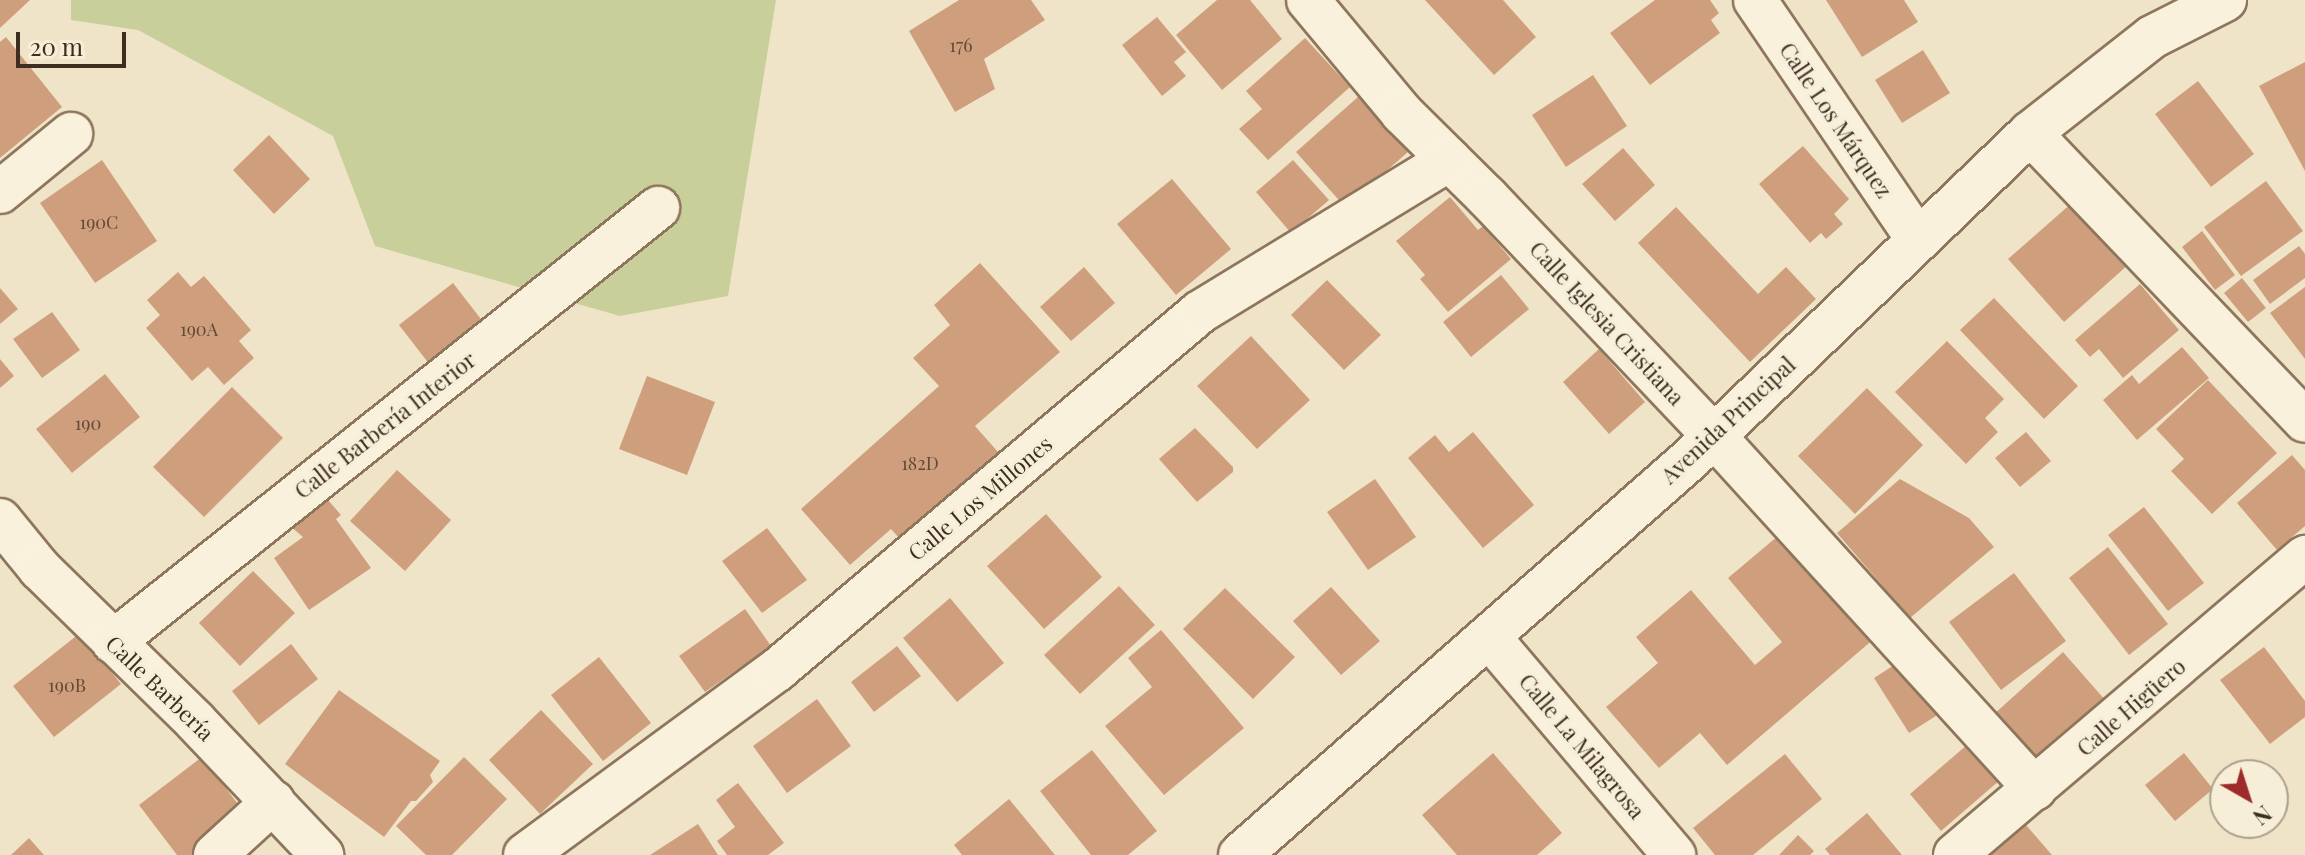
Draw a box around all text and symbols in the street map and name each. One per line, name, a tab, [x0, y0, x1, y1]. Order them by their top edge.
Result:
scale bar	[20, 16, 130, 66]
text: 20 m	[30, 30, 83, 62]
house number: 176	[949, 34, 973, 56]
street label: Calle Los Márquez	[1774, 37, 1898, 203]
house number: 190C	[79, 211, 119, 233]
street label: Calle Iglesia Cristiana	[1524, 236, 1690, 410]
house number: 190A	[180, 318, 218, 340]
street label: Calle Barbería Interior	[289, 346, 481, 504]
street label: Avenida Principal	[1655, 351, 1801, 489]
house number: 190	[75, 412, 101, 434]
street label: Calle Los Millones	[903, 430, 1057, 566]
house number: 182D	[901, 452, 939, 474]
street label: Calle Barbería	[101, 630, 219, 746]
street label: Calle Higüero	[2071, 653, 2191, 761]
street label: Calle La Milagrosa	[1514, 668, 1650, 824]
house number: 190B	[48, 674, 86, 696]
north arrow	[2209, 759, 2289, 839]
text: N	[2247, 799, 2278, 833]

